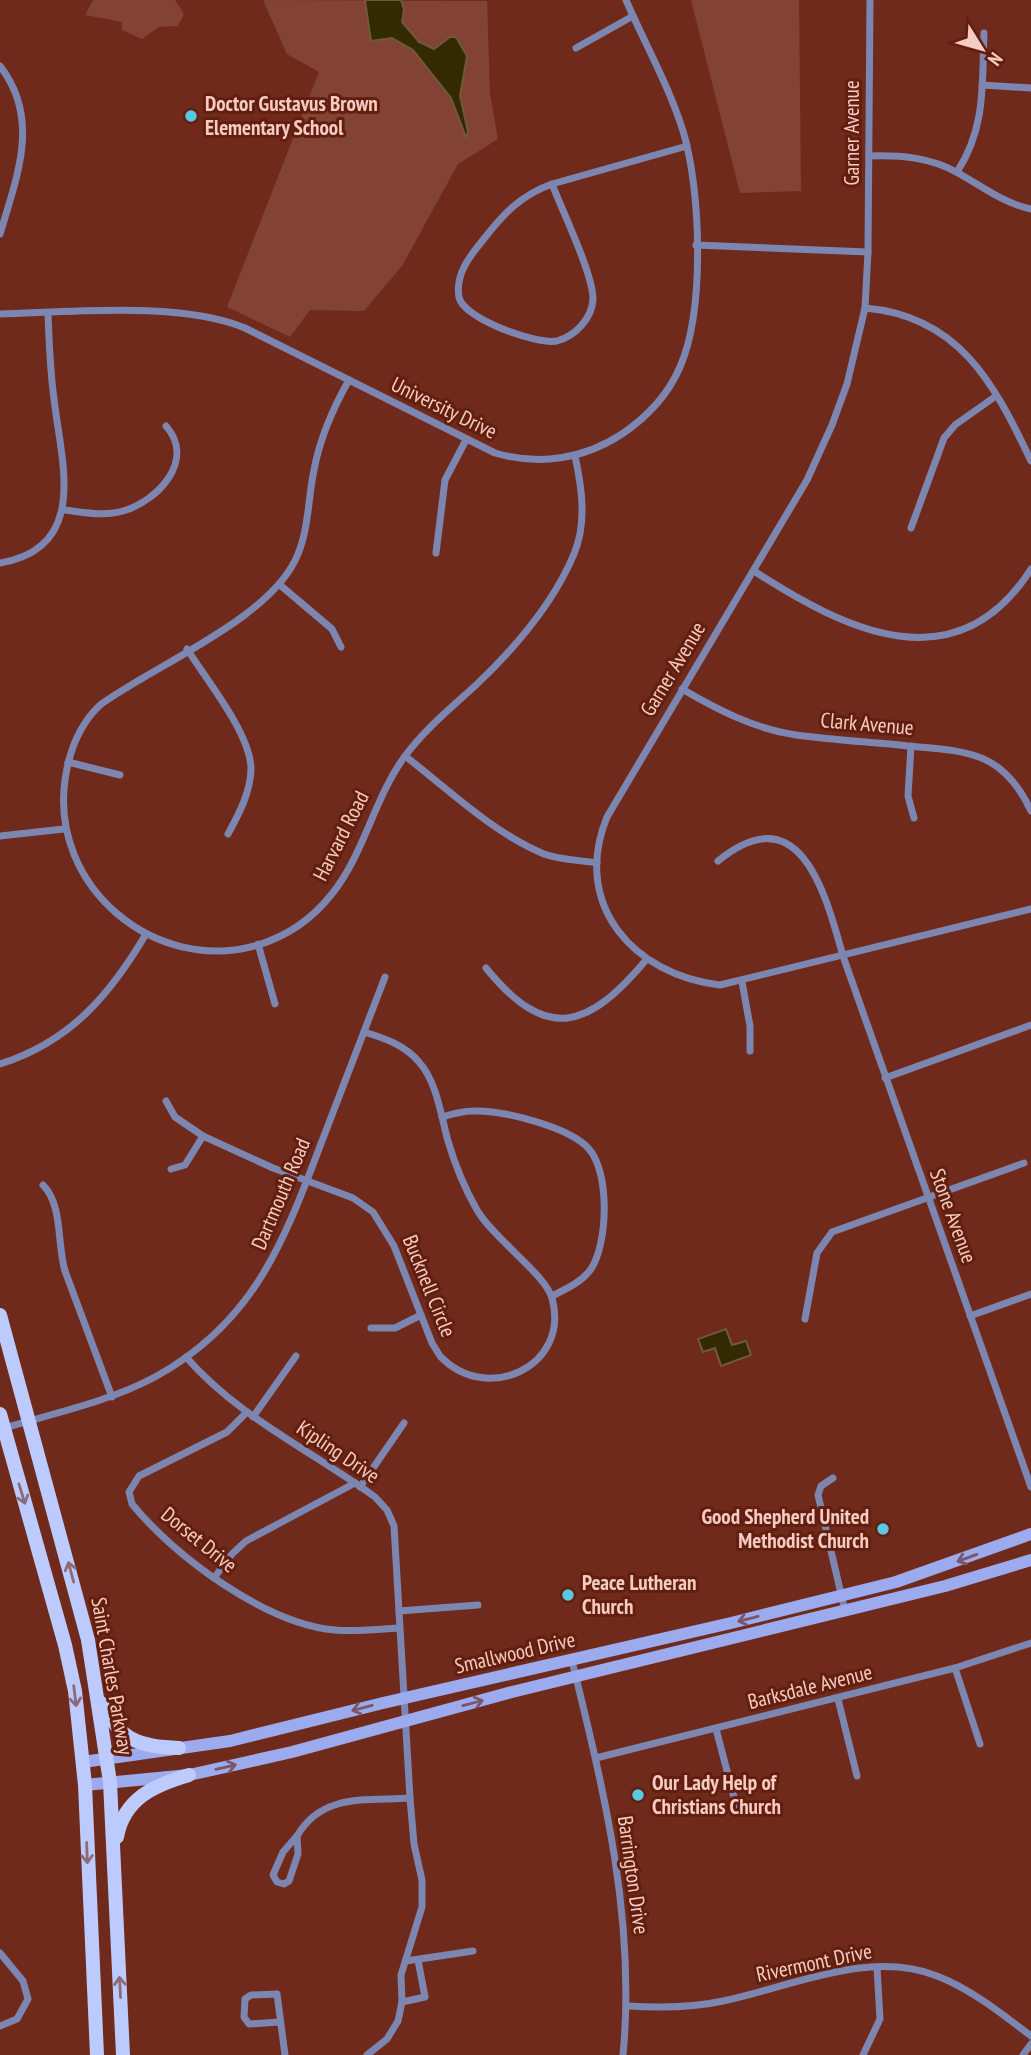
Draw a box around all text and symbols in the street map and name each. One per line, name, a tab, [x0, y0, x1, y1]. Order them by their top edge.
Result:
north arrow	[947, 14, 1017, 84]
text: N	[983, 48, 1008, 71]
street label: Garner Avenue	[838, 80, 865, 186]
place label: Doctor Gustavus Brown Elementary School	[205, 90, 378, 141]
marker: Doctor Gustavus Brown Elementary School	[183, 108, 199, 124]
street label: University Drive	[387, 370, 502, 445]
street label: Garner Avenue	[634, 617, 711, 721]
street label: Clark Avenue	[819, 706, 915, 741]
street label: Harvard Road	[306, 786, 375, 885]
street label: Dartmouth Road	[245, 1134, 316, 1254]
street label: Stone Avenue	[924, 1165, 983, 1267]
street label: Bucknell Circle	[397, 1231, 462, 1341]
street label: Kipling Drive	[292, 1414, 385, 1489]
one-way arrow	[17, 1483, 30, 1505]
street label: Dorset Drive	[156, 1501, 243, 1578]
place label: Good Shepherd United Methodist Church	[701, 1503, 869, 1554]
marker: Good Shepherd United Methodist Church	[875, 1521, 891, 1537]
one-way arrow	[956, 1553, 978, 1565]
one-way arrow	[64, 1562, 77, 1584]
place label: Peace Lutheran Church	[582, 1569, 696, 1620]
marker: Peace Lutheran Church	[560, 1587, 576, 1603]
street label: Saint Charles Parkway	[85, 1595, 140, 1757]
one-way arrow	[737, 1613, 760, 1626]
street label: Smallwood Drive	[452, 1626, 578, 1679]
street label: Barksdale Avenue	[745, 1658, 875, 1715]
one-way arrow	[68, 1684, 81, 1706]
one-way arrow	[461, 1696, 484, 1709]
one-way arrow	[351, 1702, 374, 1715]
one-way arrow	[214, 1760, 236, 1773]
place label: Our Lady Help of Christians Church	[652, 1769, 781, 1820]
marker: Our Lady Help of Christians Church	[630, 1787, 646, 1803]
street label: Barrington Drive	[612, 1814, 655, 1936]
one-way arrow	[81, 1841, 94, 1864]
street label: Rivermont Drive	[754, 1937, 874, 1988]
one-way arrow	[113, 1976, 126, 1999]

